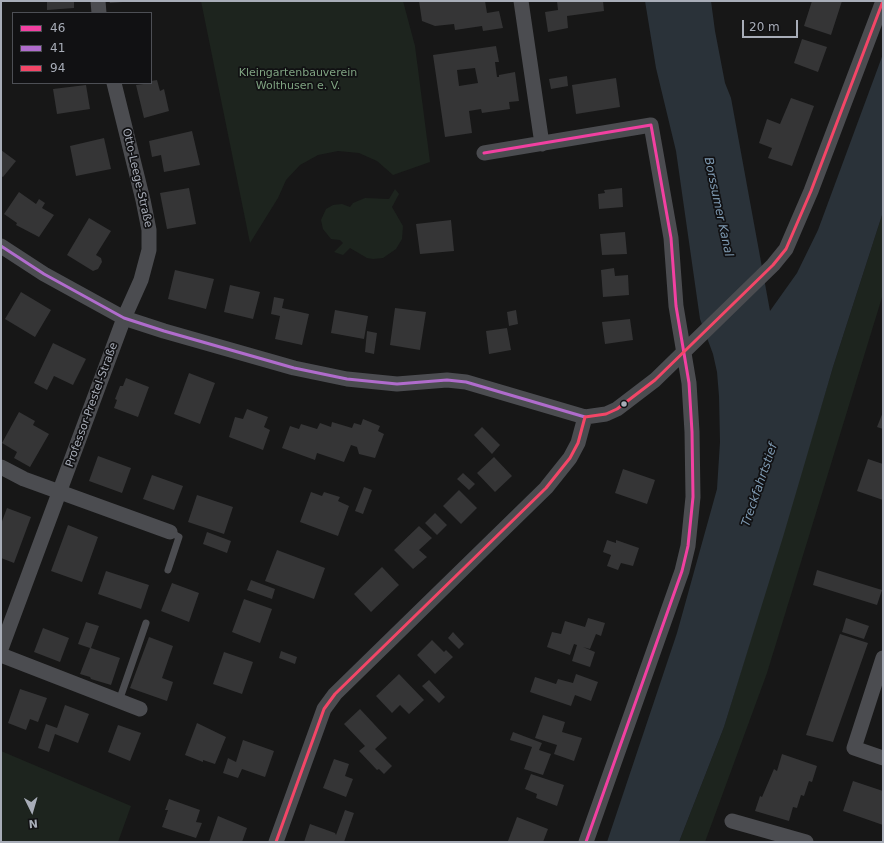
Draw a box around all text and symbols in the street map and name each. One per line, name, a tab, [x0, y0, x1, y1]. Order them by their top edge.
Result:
legend	[12, 12, 152, 84]
scale bar	[744, 12, 800, 38]
text: 20 m	[749, 20, 780, 34]
text: 46	[50, 21, 65, 35]
text: 41	[50, 41, 65, 55]
text: 94	[50, 61, 65, 75]
park label: Kleingartenbauverein Wolthusen e. V.	[239, 66, 357, 92]
street label: Otto-Leege-Straße	[119, 127, 155, 229]
water label: Borssumer Kanal	[700, 156, 736, 258]
street label: Professor-Prestel-Straße	[63, 341, 121, 469]
unlabelled marker	[619, 399, 629, 409]
water label: Treckfahrtstief	[739, 442, 781, 528]
north arrow	[12, 791, 52, 831]
text: N	[28, 817, 38, 830]

